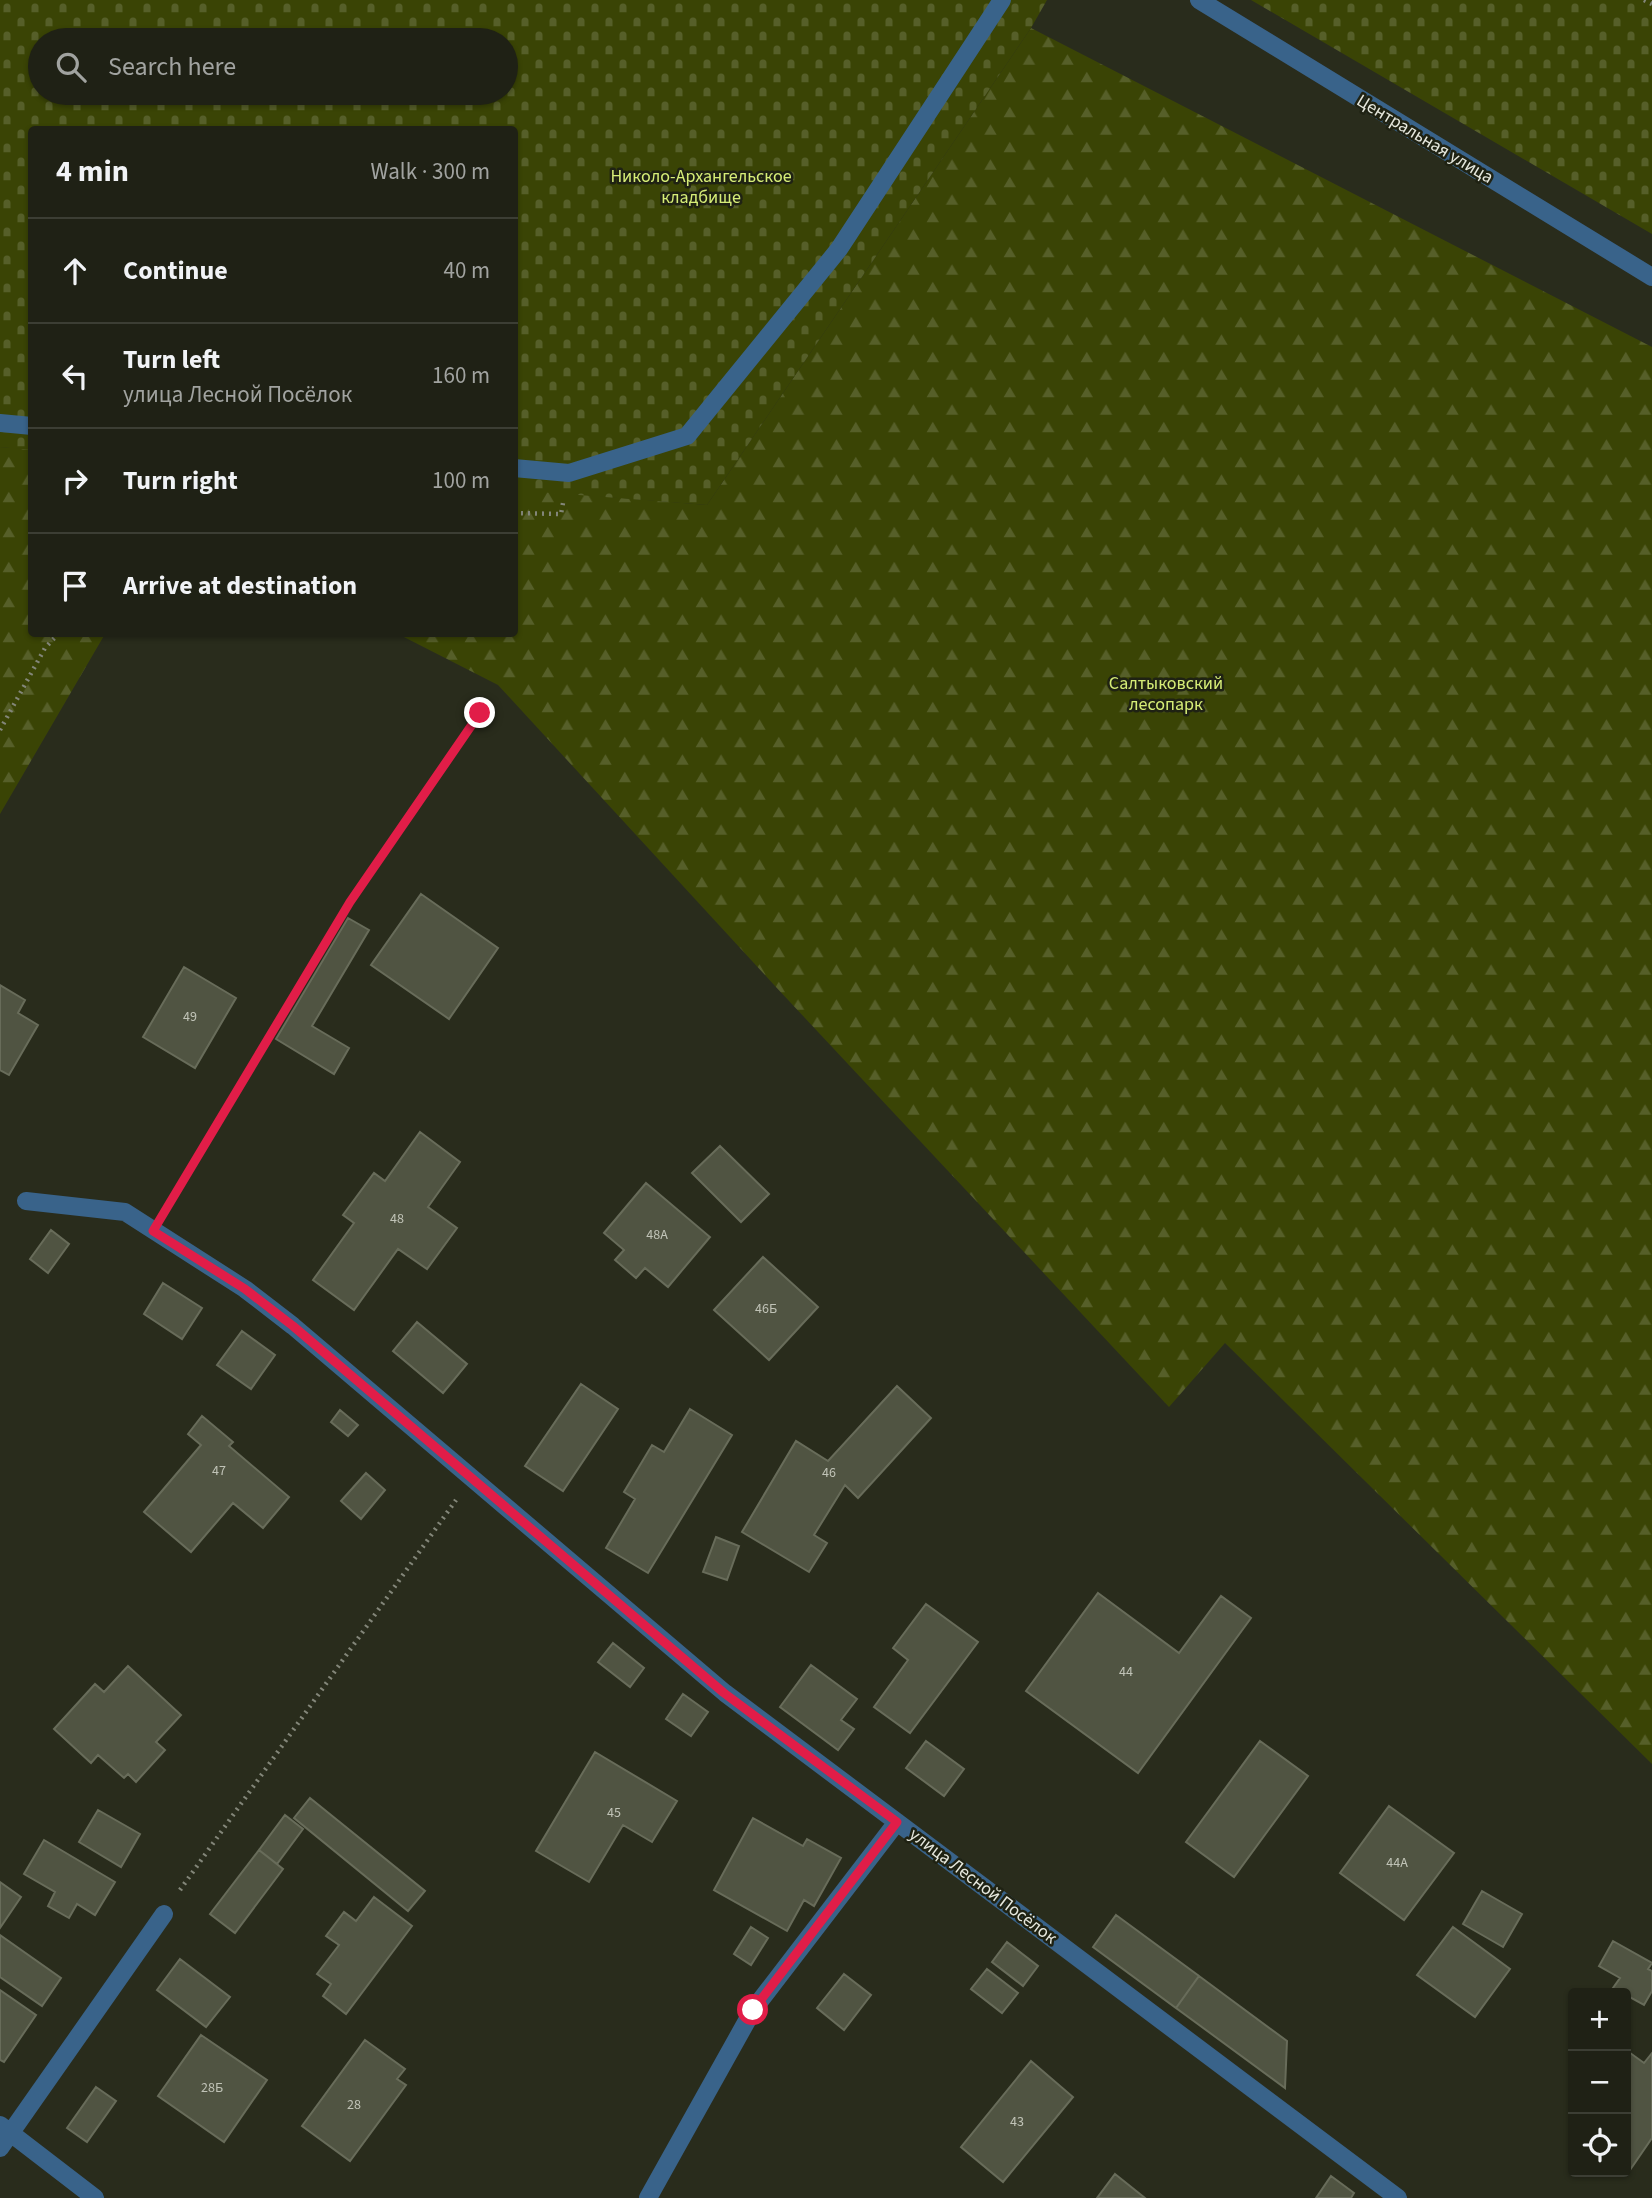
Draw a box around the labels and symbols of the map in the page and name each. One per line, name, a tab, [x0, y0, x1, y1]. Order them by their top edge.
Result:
street label: Центральная улица	[1352, 88, 1498, 190]
park label: Николо-Архангельское кладбище	[610, 164, 792, 210]
park label: Салтыковский лесопарк	[1109, 671, 1223, 717]
route end	[464, 697, 495, 728]
house number: 49	[183, 1007, 197, 1027]
house number: 48	[390, 1209, 404, 1229]
house number: 48А	[646, 1225, 668, 1245]
house number: 46Б	[755, 1299, 777, 1319]
house number: 47	[212, 1461, 226, 1481]
house number: 46	[822, 1463, 836, 1483]
house number: 44	[1119, 1662, 1133, 1682]
house number: 45	[607, 1803, 621, 1823]
street label: улица Лесной Посёлок	[904, 1822, 1062, 1950]
house number: 44А	[1386, 1853, 1408, 1873]
route start	[737, 1994, 768, 2025]
house number: 28Б	[201, 2078, 223, 2098]
house number: 28	[347, 2095, 361, 2115]
house number: 43	[1010, 2112, 1024, 2132]

